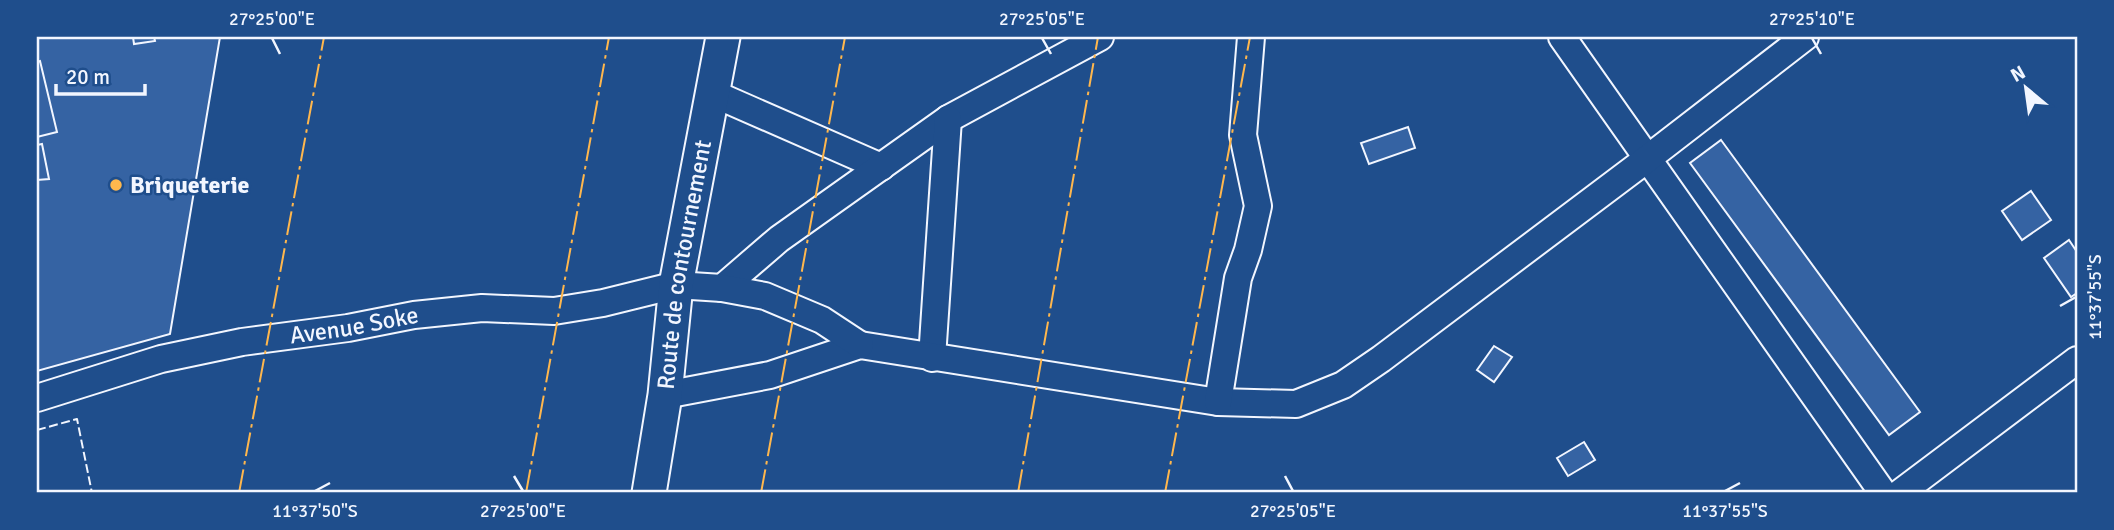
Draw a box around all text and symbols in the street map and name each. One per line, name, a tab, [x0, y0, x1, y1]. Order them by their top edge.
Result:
text: 27°25'00"E	[229, 8, 315, 30]
text: 27°25'05"E	[999, 8, 1085, 30]
text: 27°25'10"E	[1769, 8, 1855, 30]
scale bar	[56, 52, 145, 96]
north arrow	[1992, 52, 2062, 122]
text: N	[2007, 60, 2030, 88]
text: 20 m	[66, 64, 110, 90]
street label: Route de contournement	[651, 137, 718, 391]
place label: Briqueterie	[130, 170, 250, 200]
marker: Briqueterie	[108, 177, 124, 193]
text: 11°37'55"S	[2084, 254, 2106, 340]
street label: Avenue Soke	[288, 300, 421, 351]
text: 11°37'50"S	[272, 500, 358, 522]
text: 27°25'00"E	[480, 500, 566, 522]
text: 27°25'05"E	[1250, 500, 1336, 522]
text: 11°37'55"S	[1682, 500, 1768, 522]

